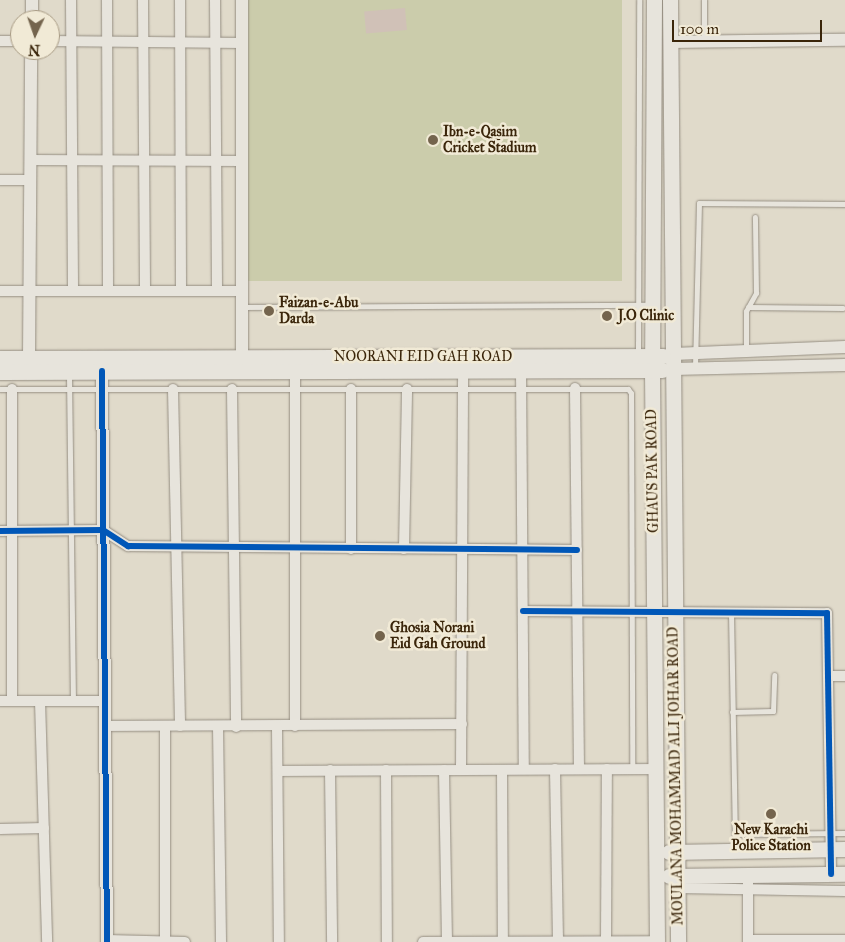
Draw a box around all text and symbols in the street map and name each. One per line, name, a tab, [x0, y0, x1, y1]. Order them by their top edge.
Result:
north arrow	[10, 10, 60, 60]
scale bar	[675, 10, 825, 42]
text: 100 m	[680, 20, 719, 38]
text: N	[28, 41, 41, 58]
place label: Ibn-e-Qasim Cricket Stadium	[443, 124, 537, 156]
marker: Ibn-e-Qasim Cricket Stadium	[427, 134, 439, 146]
place label: Faizan-e-Abu Darda	[279, 295, 359, 328]
marker: Faizan-e-Abu Darda	[263, 305, 275, 317]
place label: J.O Clinic	[618, 308, 674, 324]
marker: J.O Clinic	[600, 309, 614, 323]
street label: NOORANI EID GAH ROAD	[334, 349, 512, 365]
street label: GHAUS PAK ROAD	[644, 409, 662, 533]
place label: Ghosia Norani Eid Gah Ground	[390, 620, 485, 652]
street label: MOULANA MOHAMMAD ALI JOHAR ROAD	[665, 627, 687, 925]
marker: Ghosia Norani Eid Gah Ground	[374, 630, 386, 642]
marker: New Karachi Police Station	[765, 808, 777, 820]
place label: New Karachi Police Station	[731, 822, 811, 854]

